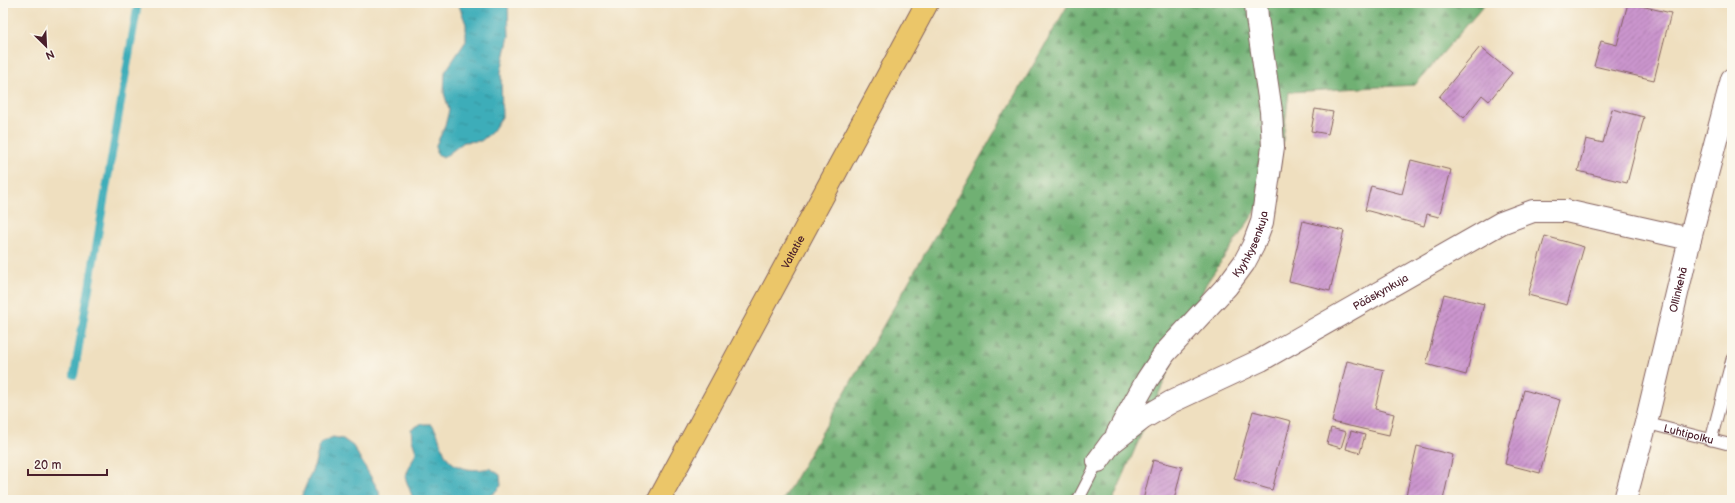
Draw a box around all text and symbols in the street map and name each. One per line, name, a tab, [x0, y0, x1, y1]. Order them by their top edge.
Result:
north arrow	[26, 26, 66, 66]
text: N	[43, 47, 56, 62]
street label: Kyyhkysenkuja	[1229, 210, 1270, 280]
street label: Valtatie	[778, 232, 807, 271]
street label: Ollinkehä	[1666, 266, 1690, 314]
street label: Pääskynkuja	[1351, 271, 1411, 313]
street label: Luhtipolku	[1662, 421, 1715, 447]
scale bar	[28, 451, 107, 477]
text: 20 m	[34, 458, 61, 473]

